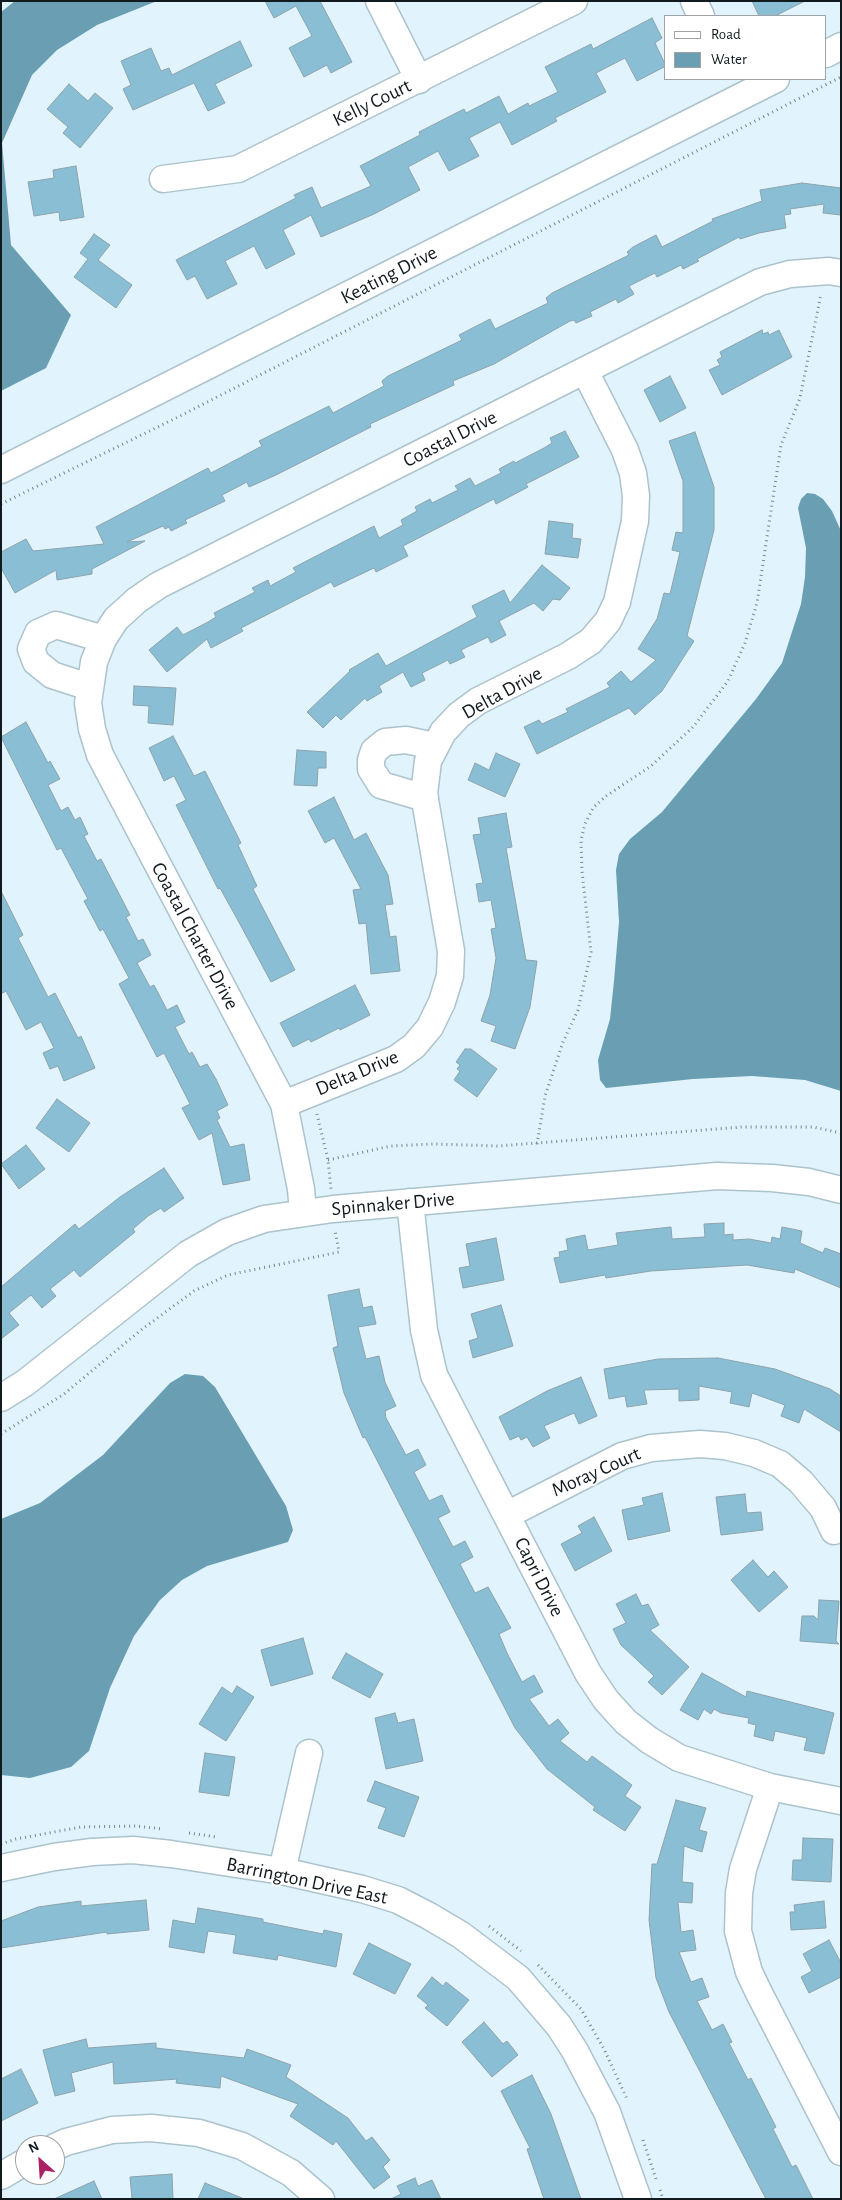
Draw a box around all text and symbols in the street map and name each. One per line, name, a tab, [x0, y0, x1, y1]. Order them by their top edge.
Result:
legend	[664, 15, 827, 80]
text: Road	[711, 27, 741, 42]
text: Water	[711, 52, 747, 67]
street label: Kelly Court	[329, 74, 415, 132]
street label: Keating Drive	[337, 240, 441, 310]
street label: Coastal Drive	[399, 405, 501, 473]
street label: Delta Drive	[458, 661, 546, 725]
street label: Coastal Charter Drive	[146, 858, 244, 1014]
street label: Delta Drive	[312, 1045, 402, 1101]
street label: Spinnaker Drive	[330, 1187, 456, 1221]
street label: Moray Court	[548, 1442, 644, 1502]
street label: Capri Drive	[509, 1533, 569, 1621]
street label: Barrington Drive East	[224, 1852, 390, 1910]
north arrow	[15, 2135, 65, 2185]
text: N	[26, 2139, 41, 2156]

